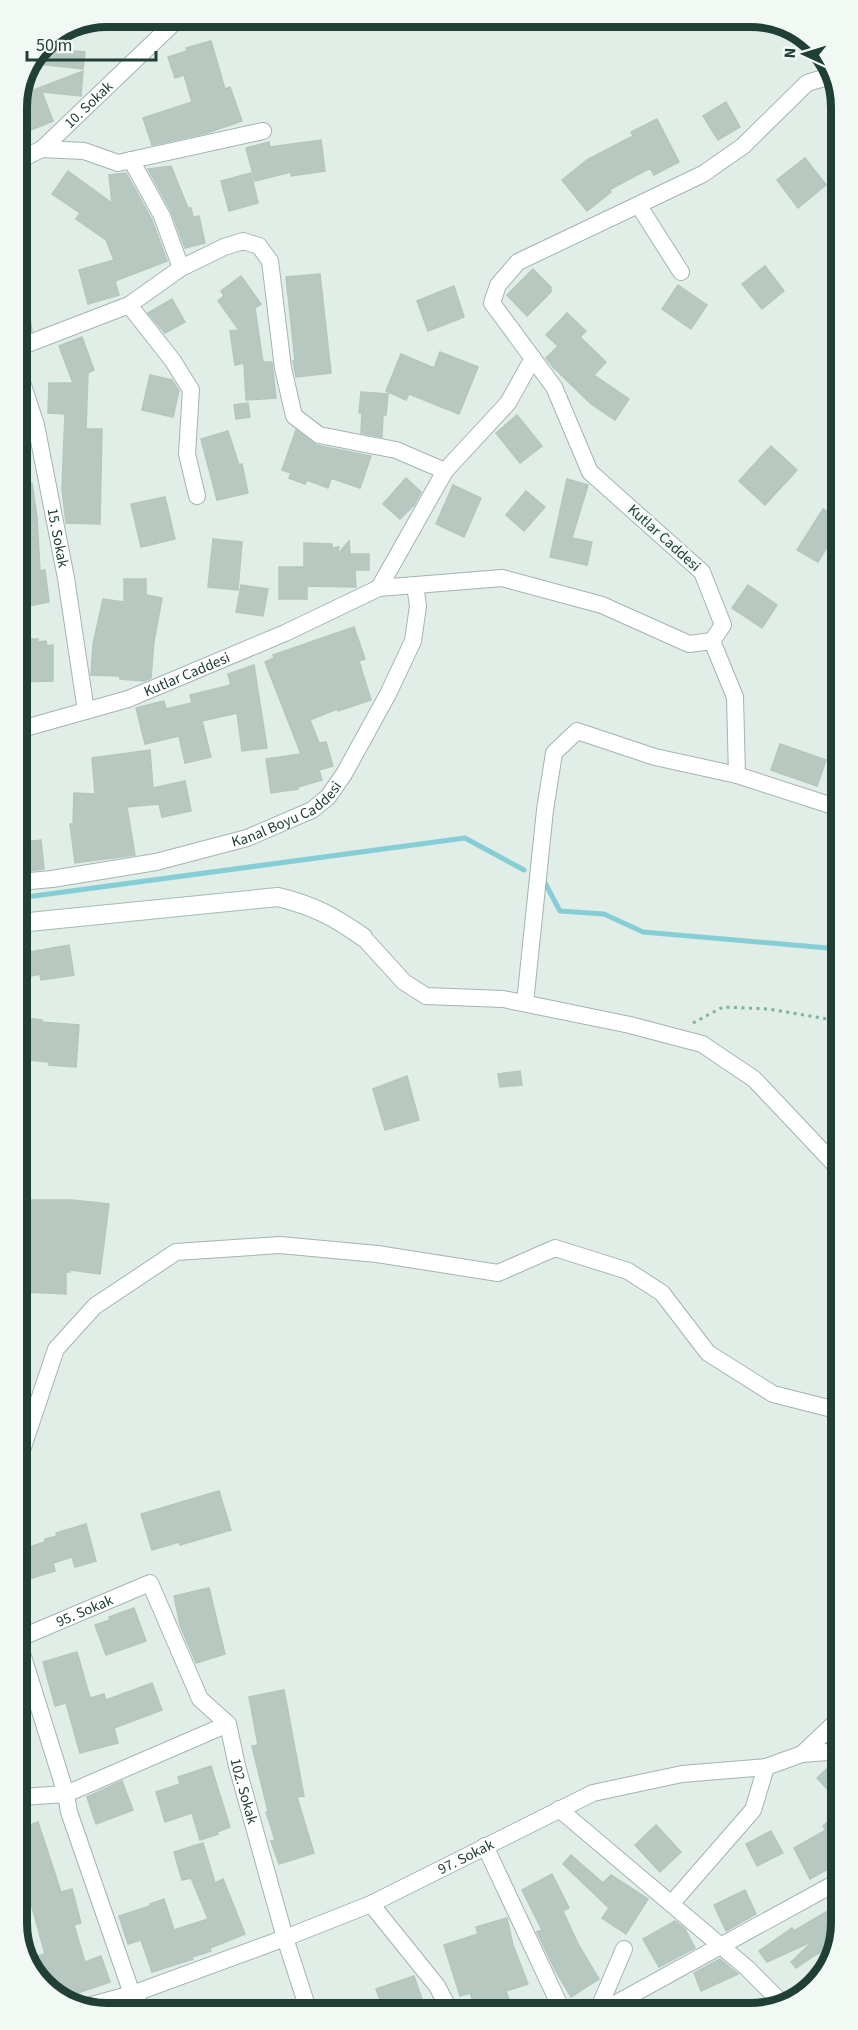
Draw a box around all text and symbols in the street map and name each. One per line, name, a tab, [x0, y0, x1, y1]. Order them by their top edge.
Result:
scale bar	[27, 24, 156, 62]
north arrow	[774, 24, 834, 84]
text: 50 m	[36, 33, 72, 58]
text: N	[779, 47, 801, 59]
street label: 10. Sokak	[59, 76, 118, 133]
street label: Kutlar Caddesi	[623, 500, 705, 576]
street label: 15. Sokak	[42, 506, 74, 570]
street label: Kutlar Caddesi	[140, 647, 233, 702]
street label: Kanal Boyu Caddesi	[229, 777, 346, 852]
street label: 95. Sokak	[53, 1589, 117, 1632]
street label: 102. Sokak	[225, 1756, 263, 1827]
street label: 97. Sokak	[434, 1834, 498, 1880]

